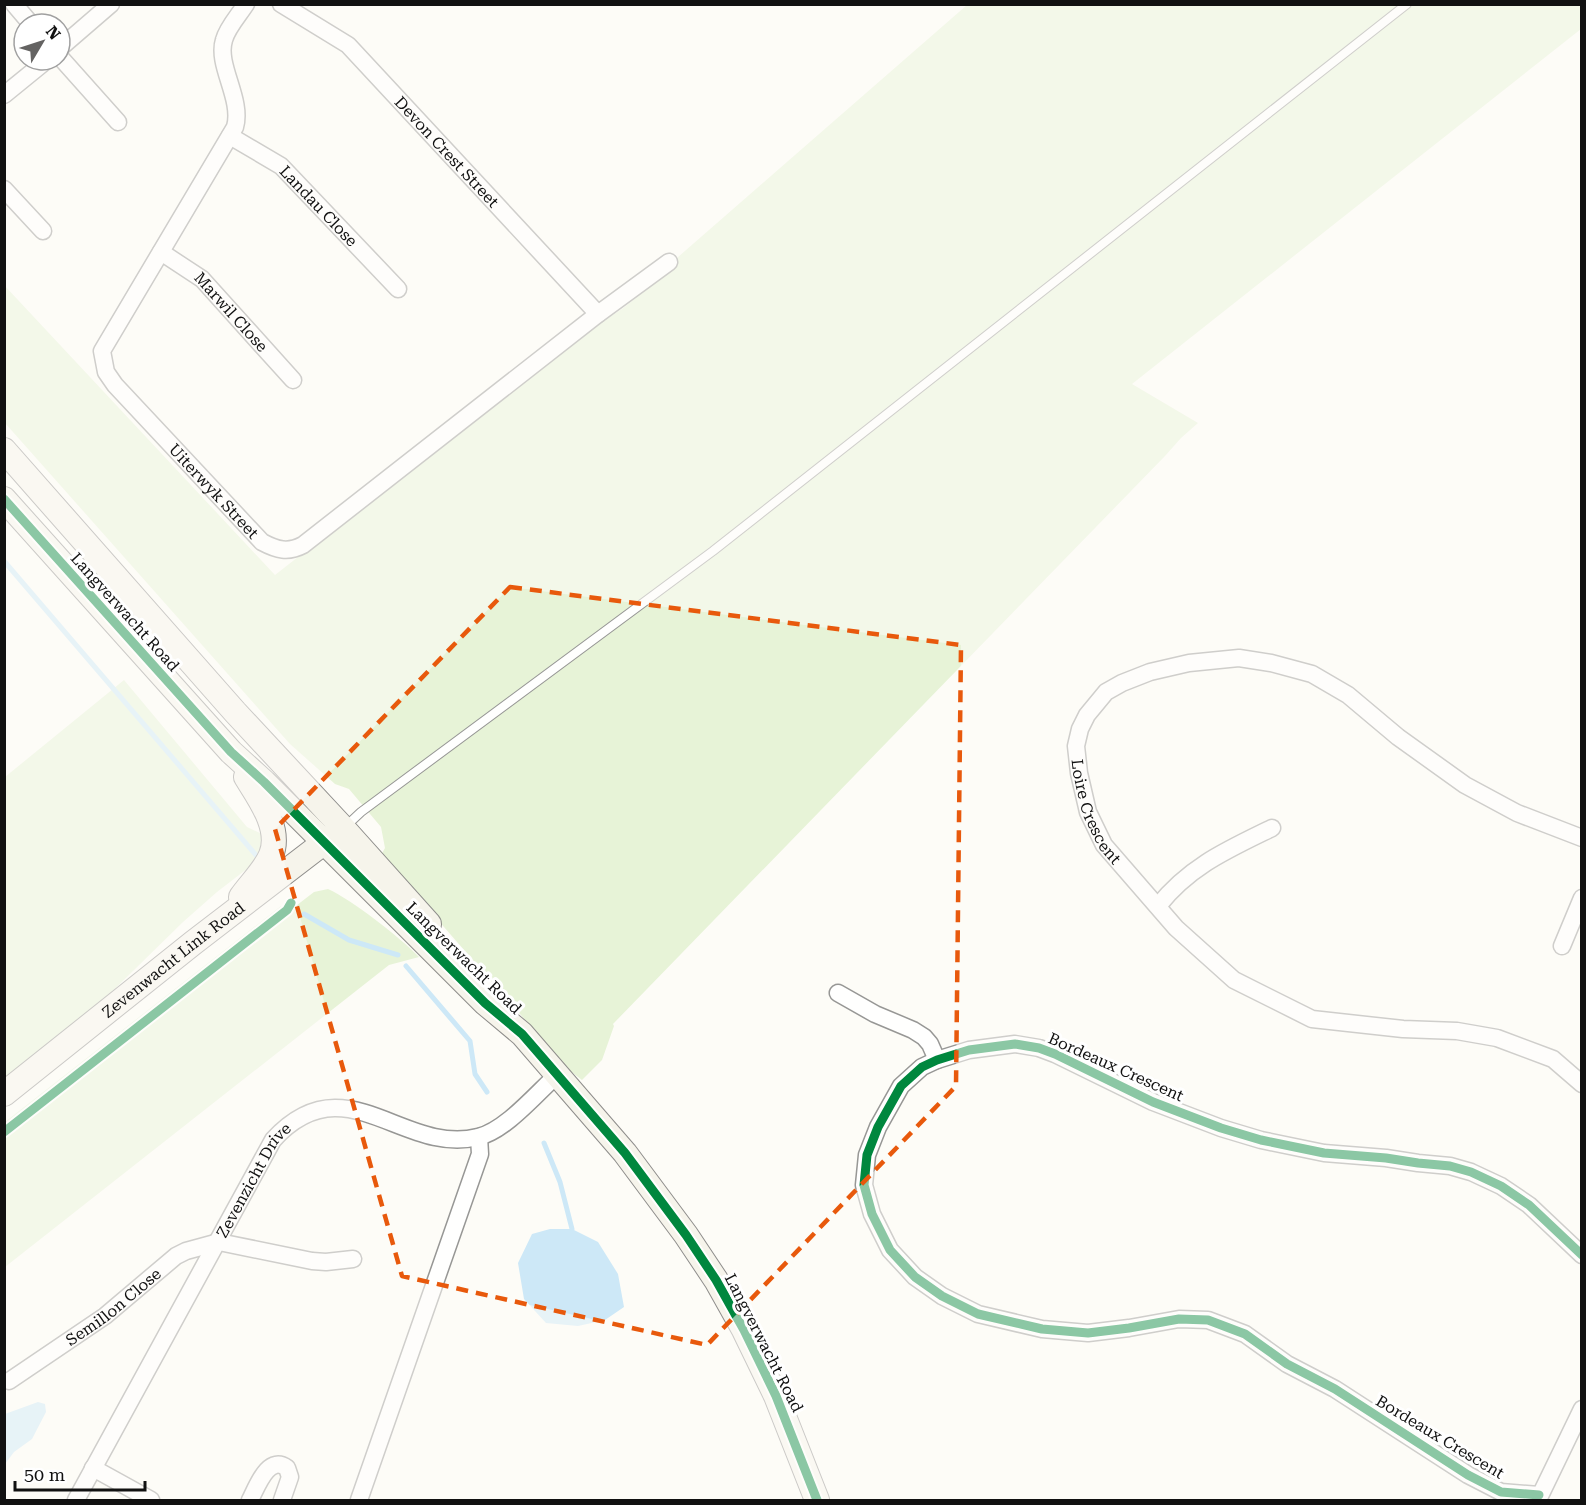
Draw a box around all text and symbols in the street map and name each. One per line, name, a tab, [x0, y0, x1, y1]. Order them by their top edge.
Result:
north arrow	[12, 12, 72, 72]
text: N	[42, 22, 65, 44]
street label: Devon Crest Street	[391, 92, 503, 211]
street label: Landau Close	[276, 161, 362, 250]
street label: Marwil Close	[191, 268, 272, 356]
street label: Uiterwyk Street	[165, 440, 263, 542]
street label: Langverwacht Road	[67, 549, 183, 675]
street label: Loire Crescent	[1068, 758, 1125, 868]
street label: Zevenwacht Link Road	[98, 898, 248, 1022]
street label: Langverwacht Road	[402, 898, 526, 1018]
street label: Bordeaux Crescent	[1045, 1029, 1187, 1105]
street label: Zevenzicht Drive	[212, 1118, 295, 1241]
street label: Semillon Close	[62, 1264, 165, 1349]
street label: Langverwacht Road	[721, 1271, 807, 1415]
street label: Bordeaux Crescent	[1372, 1391, 1508, 1483]
scale bar	[15, 1454, 146, 1492]
text: 50 m	[24, 1464, 65, 1485]

